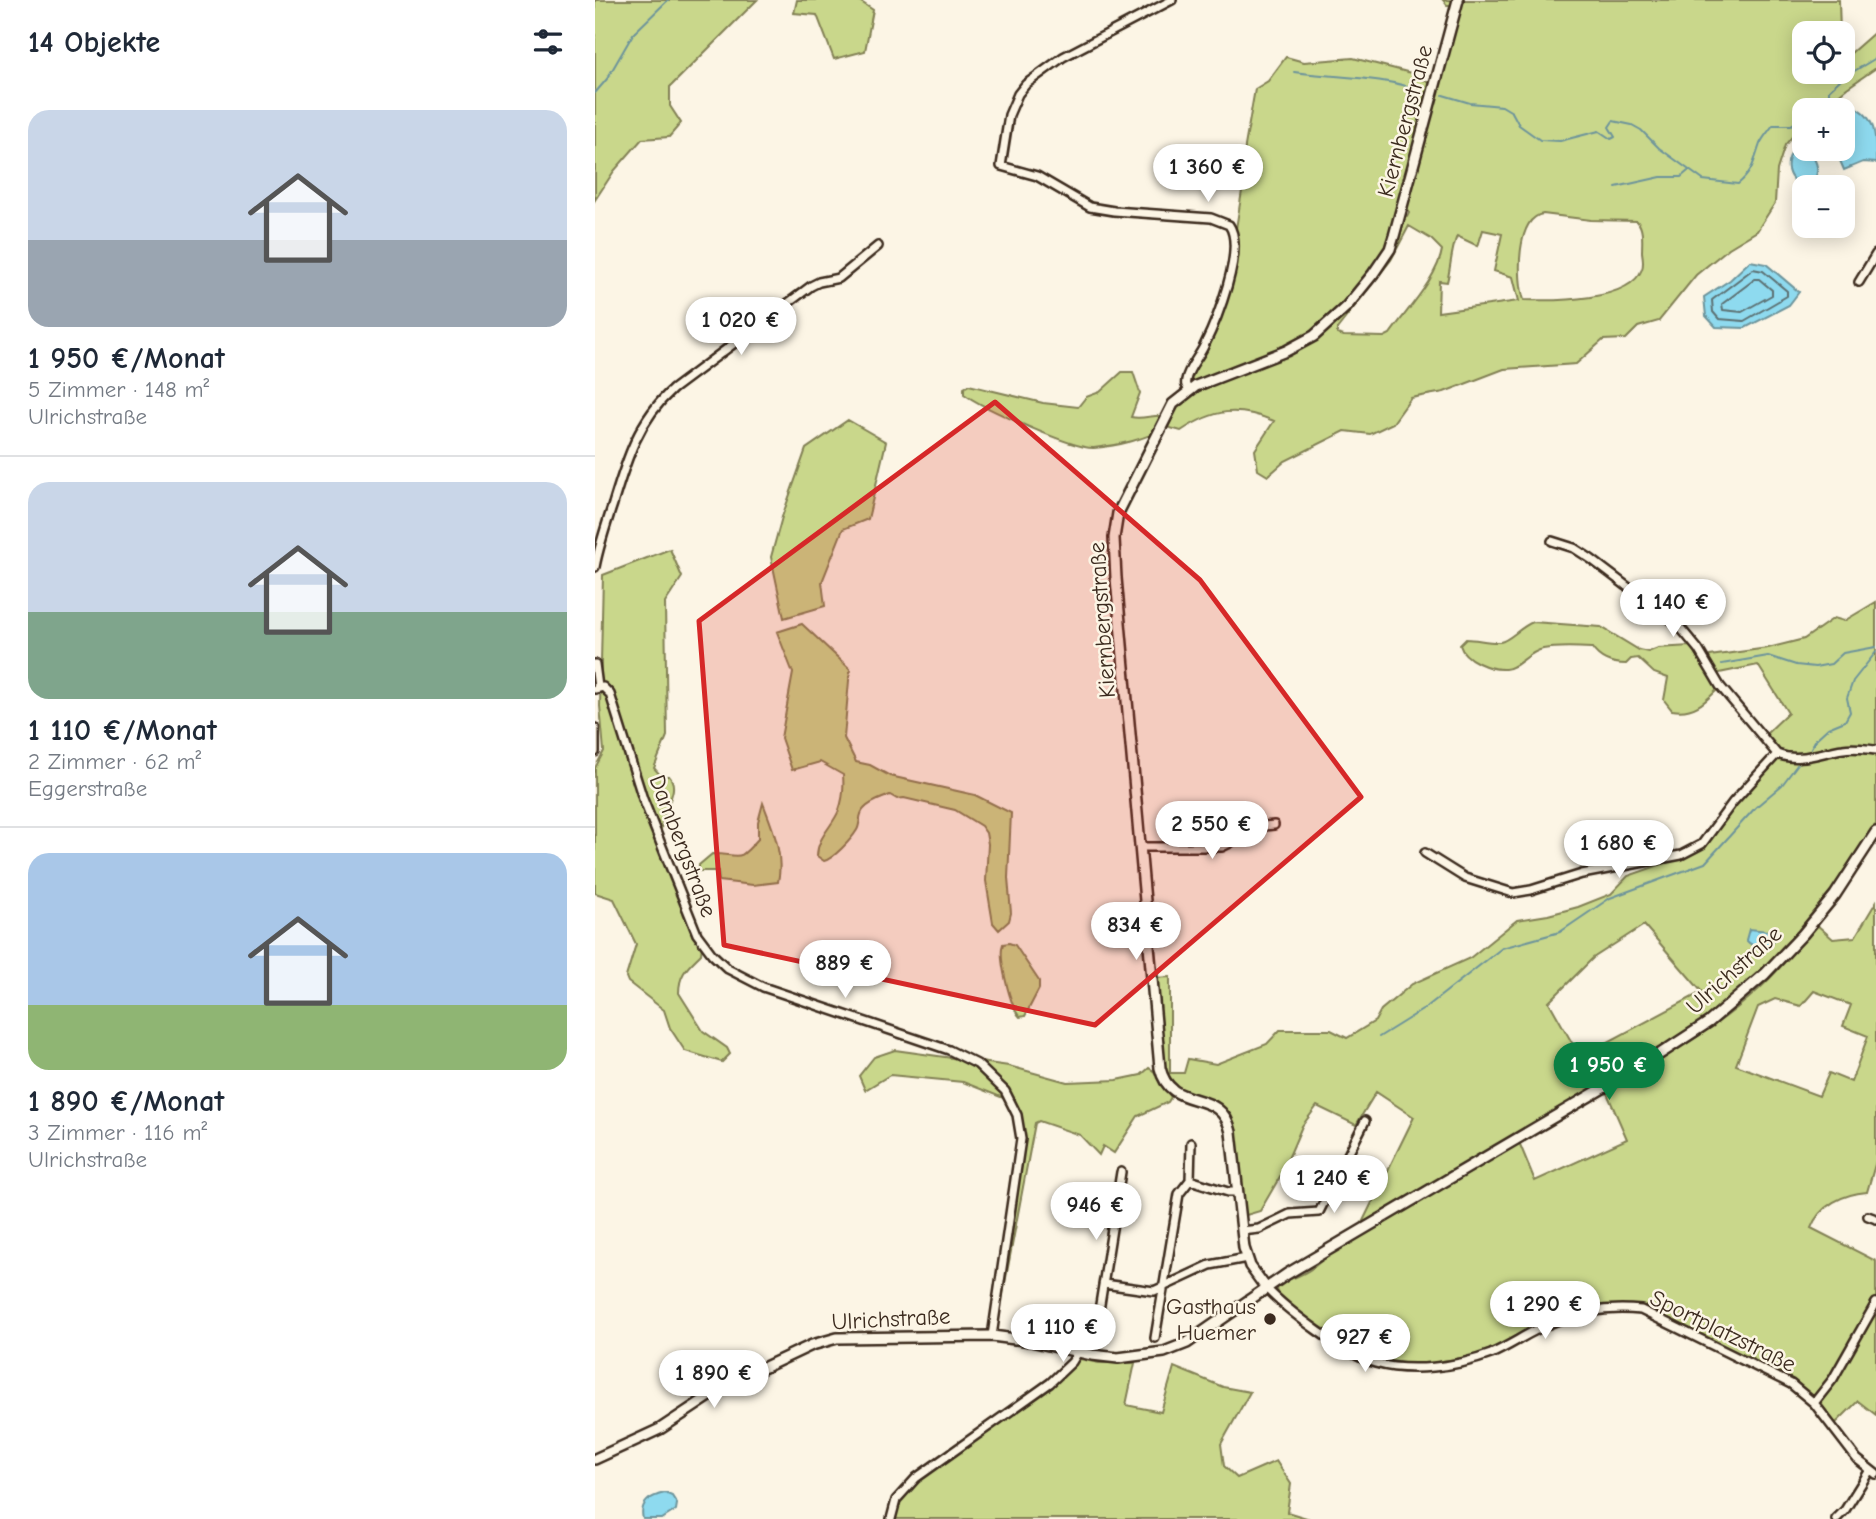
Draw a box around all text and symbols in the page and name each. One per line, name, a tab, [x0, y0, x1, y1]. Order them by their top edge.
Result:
map controls	[1792, 21, 1855, 238]
button: locate	[1792, 21, 1855, 84]
icon: filters	[529, 23, 567, 61]
text: 14 Objekte	[28, 25, 160, 60]
street label: Kiernbergstraße	[1372, 42, 1438, 200]
button: +	[1792, 98, 1855, 161]
pin: 1 360 €	[1143, 144, 1273, 204]
text: 1 360 €	[1169, 153, 1247, 180]
icon: home	[235, 155, 361, 281]
button: −	[1792, 175, 1855, 238]
pin: 1 020 €	[676, 298, 806, 357]
text: 1 020 €	[701, 306, 781, 333]
text: 1 950 €/Monat	[28, 341, 225, 376]
text: 5 Zimmer · 148 m²	[28, 376, 209, 403]
text: Ulrichstraße	[28, 403, 147, 430]
icon: home	[235, 527, 361, 653]
street label: Kiernbergstraße	[1083, 541, 1121, 699]
pin: 1 140 €	[1608, 580, 1738, 639]
text: 1 140 €	[1636, 588, 1710, 615]
text: 1 110 €/Monat	[28, 713, 217, 748]
text: 2 Zimmer · 62 m²	[28, 748, 201, 775]
street label: Dambergstraße	[643, 771, 723, 921]
text: Eggerstraße	[28, 775, 147, 802]
pin: 2 550 €	[1147, 802, 1277, 861]
text: 2 550 €	[1171, 810, 1253, 837]
pin: 1 680 €	[1554, 820, 1684, 880]
text: 1 680 €	[1580, 829, 1658, 856]
icon: home	[235, 898, 361, 1024]
pin: 834 €	[1087, 902, 1185, 962]
text: 834 €	[1107, 911, 1165, 938]
street label: Ulrichstraße	[1681, 920, 1787, 1020]
pin: 889 €	[796, 940, 894, 1000]
text: 889 €	[815, 949, 875, 976]
pin: 1 950 €	[1544, 1042, 1674, 1102]
text: 1 950 €	[1570, 1051, 1648, 1078]
text: 1 890 €/Monat	[28, 1084, 224, 1119]
text: 3 Zimmer · 116 m²	[28, 1119, 207, 1146]
text: Ulrichstraße	[28, 1146, 147, 1173]
pin: 1 240 €	[1269, 1156, 1399, 1215]
text: 1 240 €	[1296, 1164, 1372, 1191]
pin: 946 €	[1047, 1182, 1145, 1242]
text: 946 €	[1067, 1191, 1125, 1218]
pin: 1 290 €	[1480, 1282, 1610, 1341]
street label: Sportplatzstraße	[1646, 1284, 1800, 1378]
text: 1 290 €	[1506, 1290, 1584, 1317]
place label: Gasthaus Huemer	[1166, 1293, 1257, 1346]
street label: Ulrichstraße	[831, 1302, 951, 1336]
pin: 1 110 €	[998, 1304, 1128, 1364]
marker: Gasthaus Huemer	[1262, 1311, 1278, 1327]
text: 1 110 €	[1027, 1313, 1099, 1340]
pin: 927 €	[1316, 1314, 1414, 1374]
text: 927 €	[1336, 1323, 1394, 1350]
pin: 1 890 €	[649, 1350, 779, 1410]
text: 1 890 €	[675, 1359, 753, 1386]

